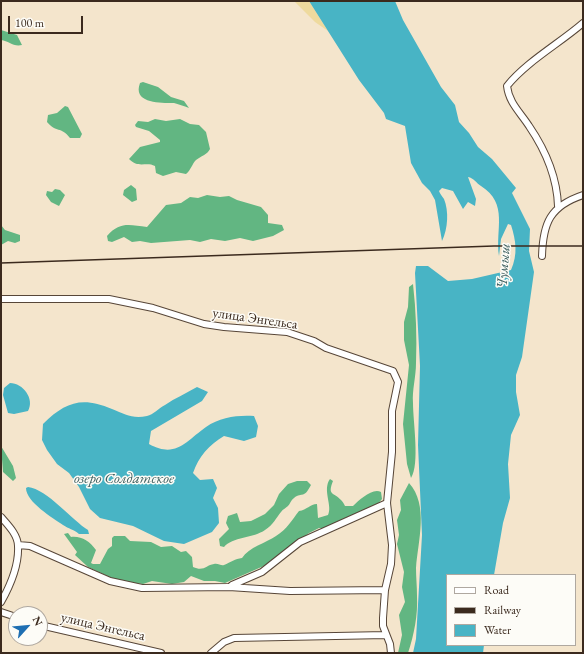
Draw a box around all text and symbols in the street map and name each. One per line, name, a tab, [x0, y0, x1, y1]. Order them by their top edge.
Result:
scale bar	[10, 8, 85, 34]
text: 100 m	[15, 15, 44, 31]
water label: Чумыш	[493, 243, 515, 289]
street label: улица Энгельса	[211, 305, 299, 333]
water label: озеро Солдатское	[74, 470, 174, 488]
legend	[446, 574, 576, 646]
text: Road	[484, 582, 509, 598]
text: Railway	[484, 602, 521, 618]
north arrow	[8, 606, 48, 646]
street label: улица Энгельса	[59, 609, 147, 645]
text: N	[30, 614, 46, 628]
text: Water	[484, 622, 511, 638]

